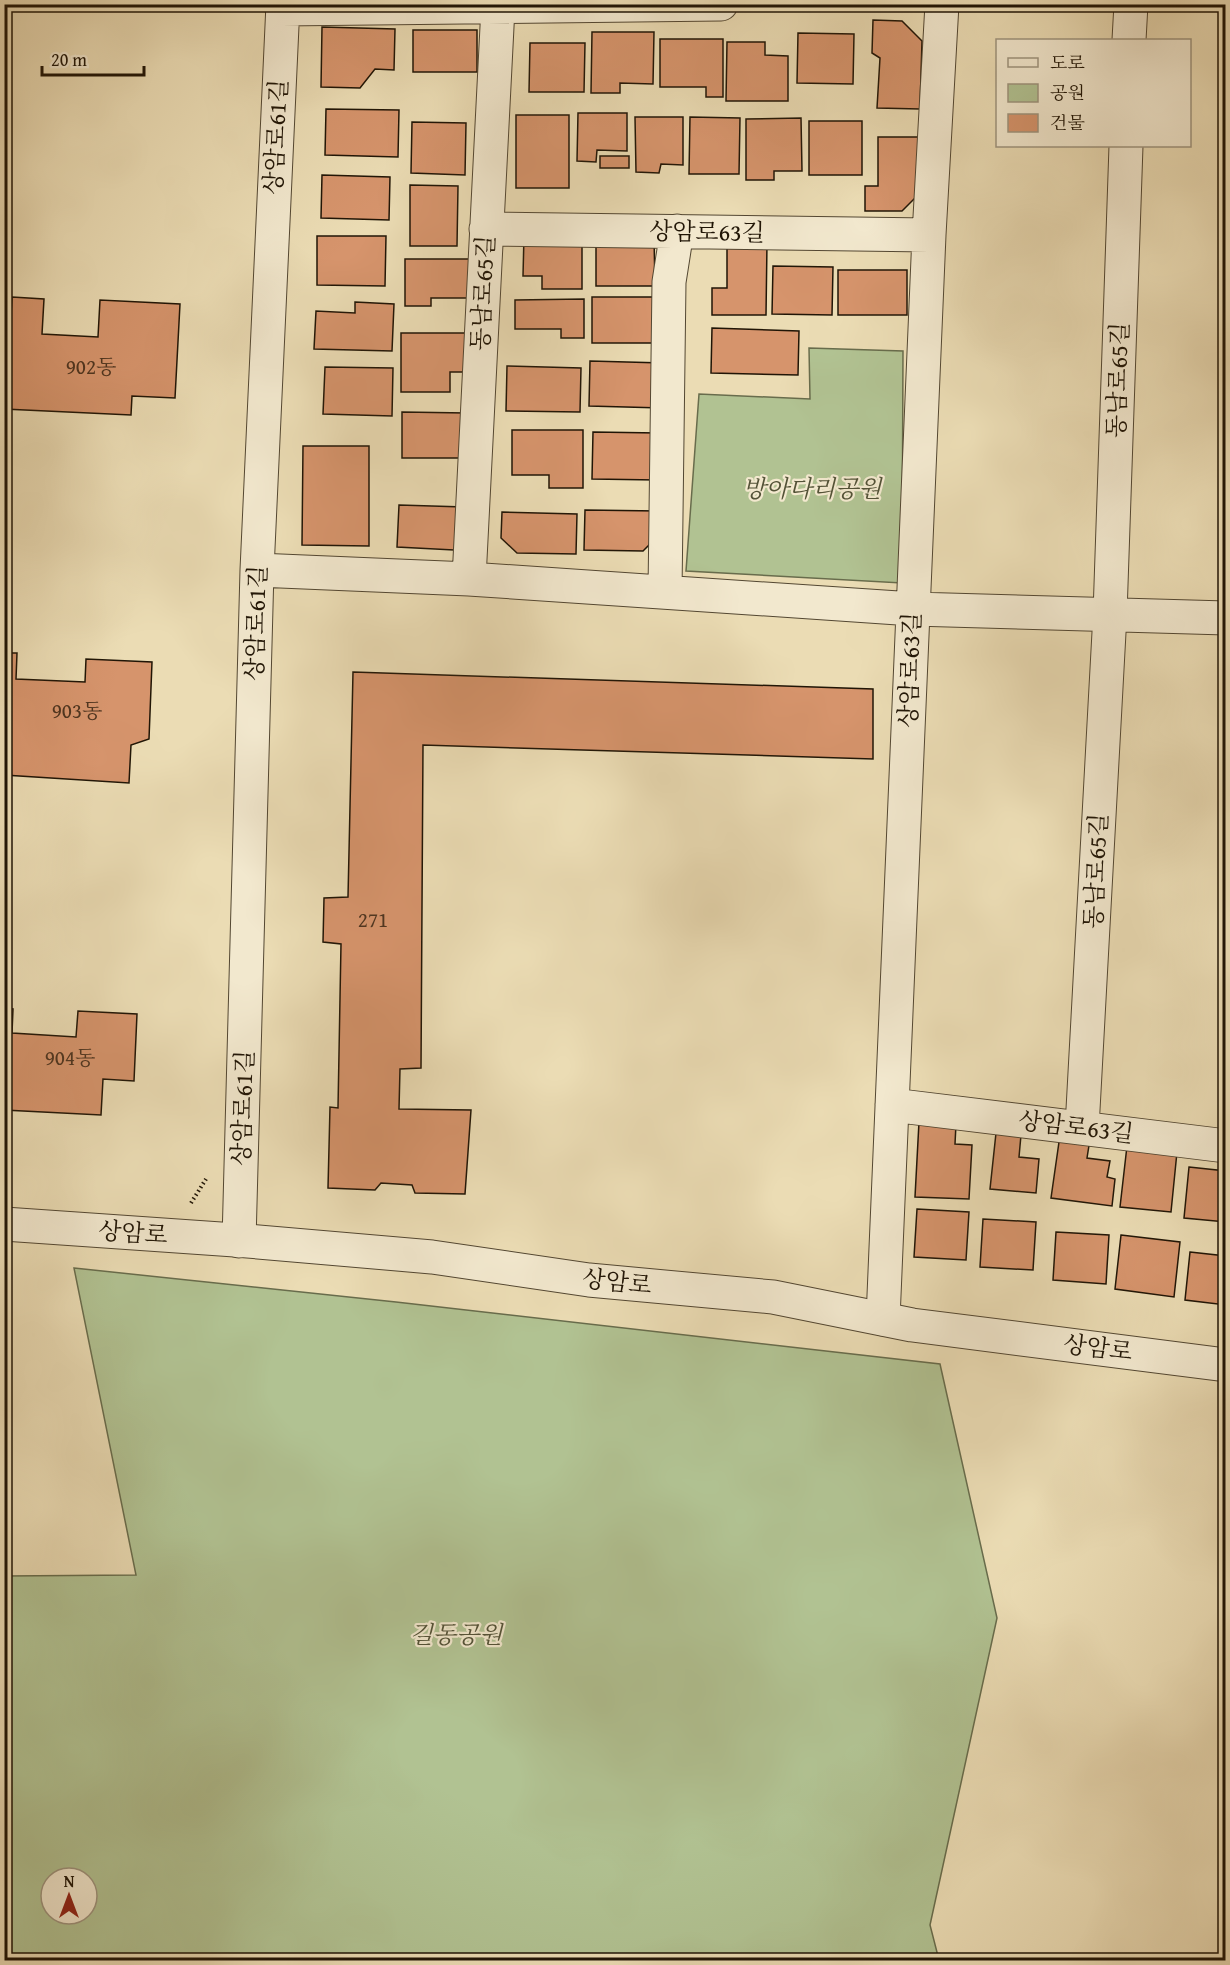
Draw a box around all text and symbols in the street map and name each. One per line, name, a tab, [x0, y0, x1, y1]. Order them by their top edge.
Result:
scale bar	[42, 39, 144, 77]
legend	[996, 39, 1191, 147]
text: 20 m	[51, 46, 87, 73]
text: 도로	[1050, 49, 1085, 76]
street label: 상암로61길	[255, 78, 296, 196]
text: 공원	[1050, 79, 1085, 106]
text: 건물	[1050, 109, 1085, 136]
street label: 상암로63길	[649, 213, 765, 250]
street label: 동남로65길	[462, 234, 503, 352]
street label: 동남로65길	[1098, 321, 1137, 438]
house number: 902동	[66, 351, 116, 382]
park label: 방아다리공원	[742, 471, 883, 506]
street label: 상암로61길	[236, 564, 275, 681]
street label: 상암로63길	[890, 611, 929, 728]
house number: 903동	[52, 695, 102, 726]
street label: 동남로65길	[1075, 812, 1116, 930]
house number: 271	[358, 904, 388, 935]
house number: 904동	[45, 1042, 95, 1073]
street label: 상암로61길	[223, 1049, 262, 1166]
street label: 상암로63길	[1016, 1102, 1136, 1151]
street label: 상암로	[97, 1213, 169, 1252]
street label: 상암로	[581, 1260, 653, 1303]
street label: 상암로	[1061, 1326, 1135, 1369]
park label: 길동공원	[410, 1617, 504, 1652]
north arrow	[39, 1866, 99, 1926]
text: N	[64, 1869, 75, 1893]

